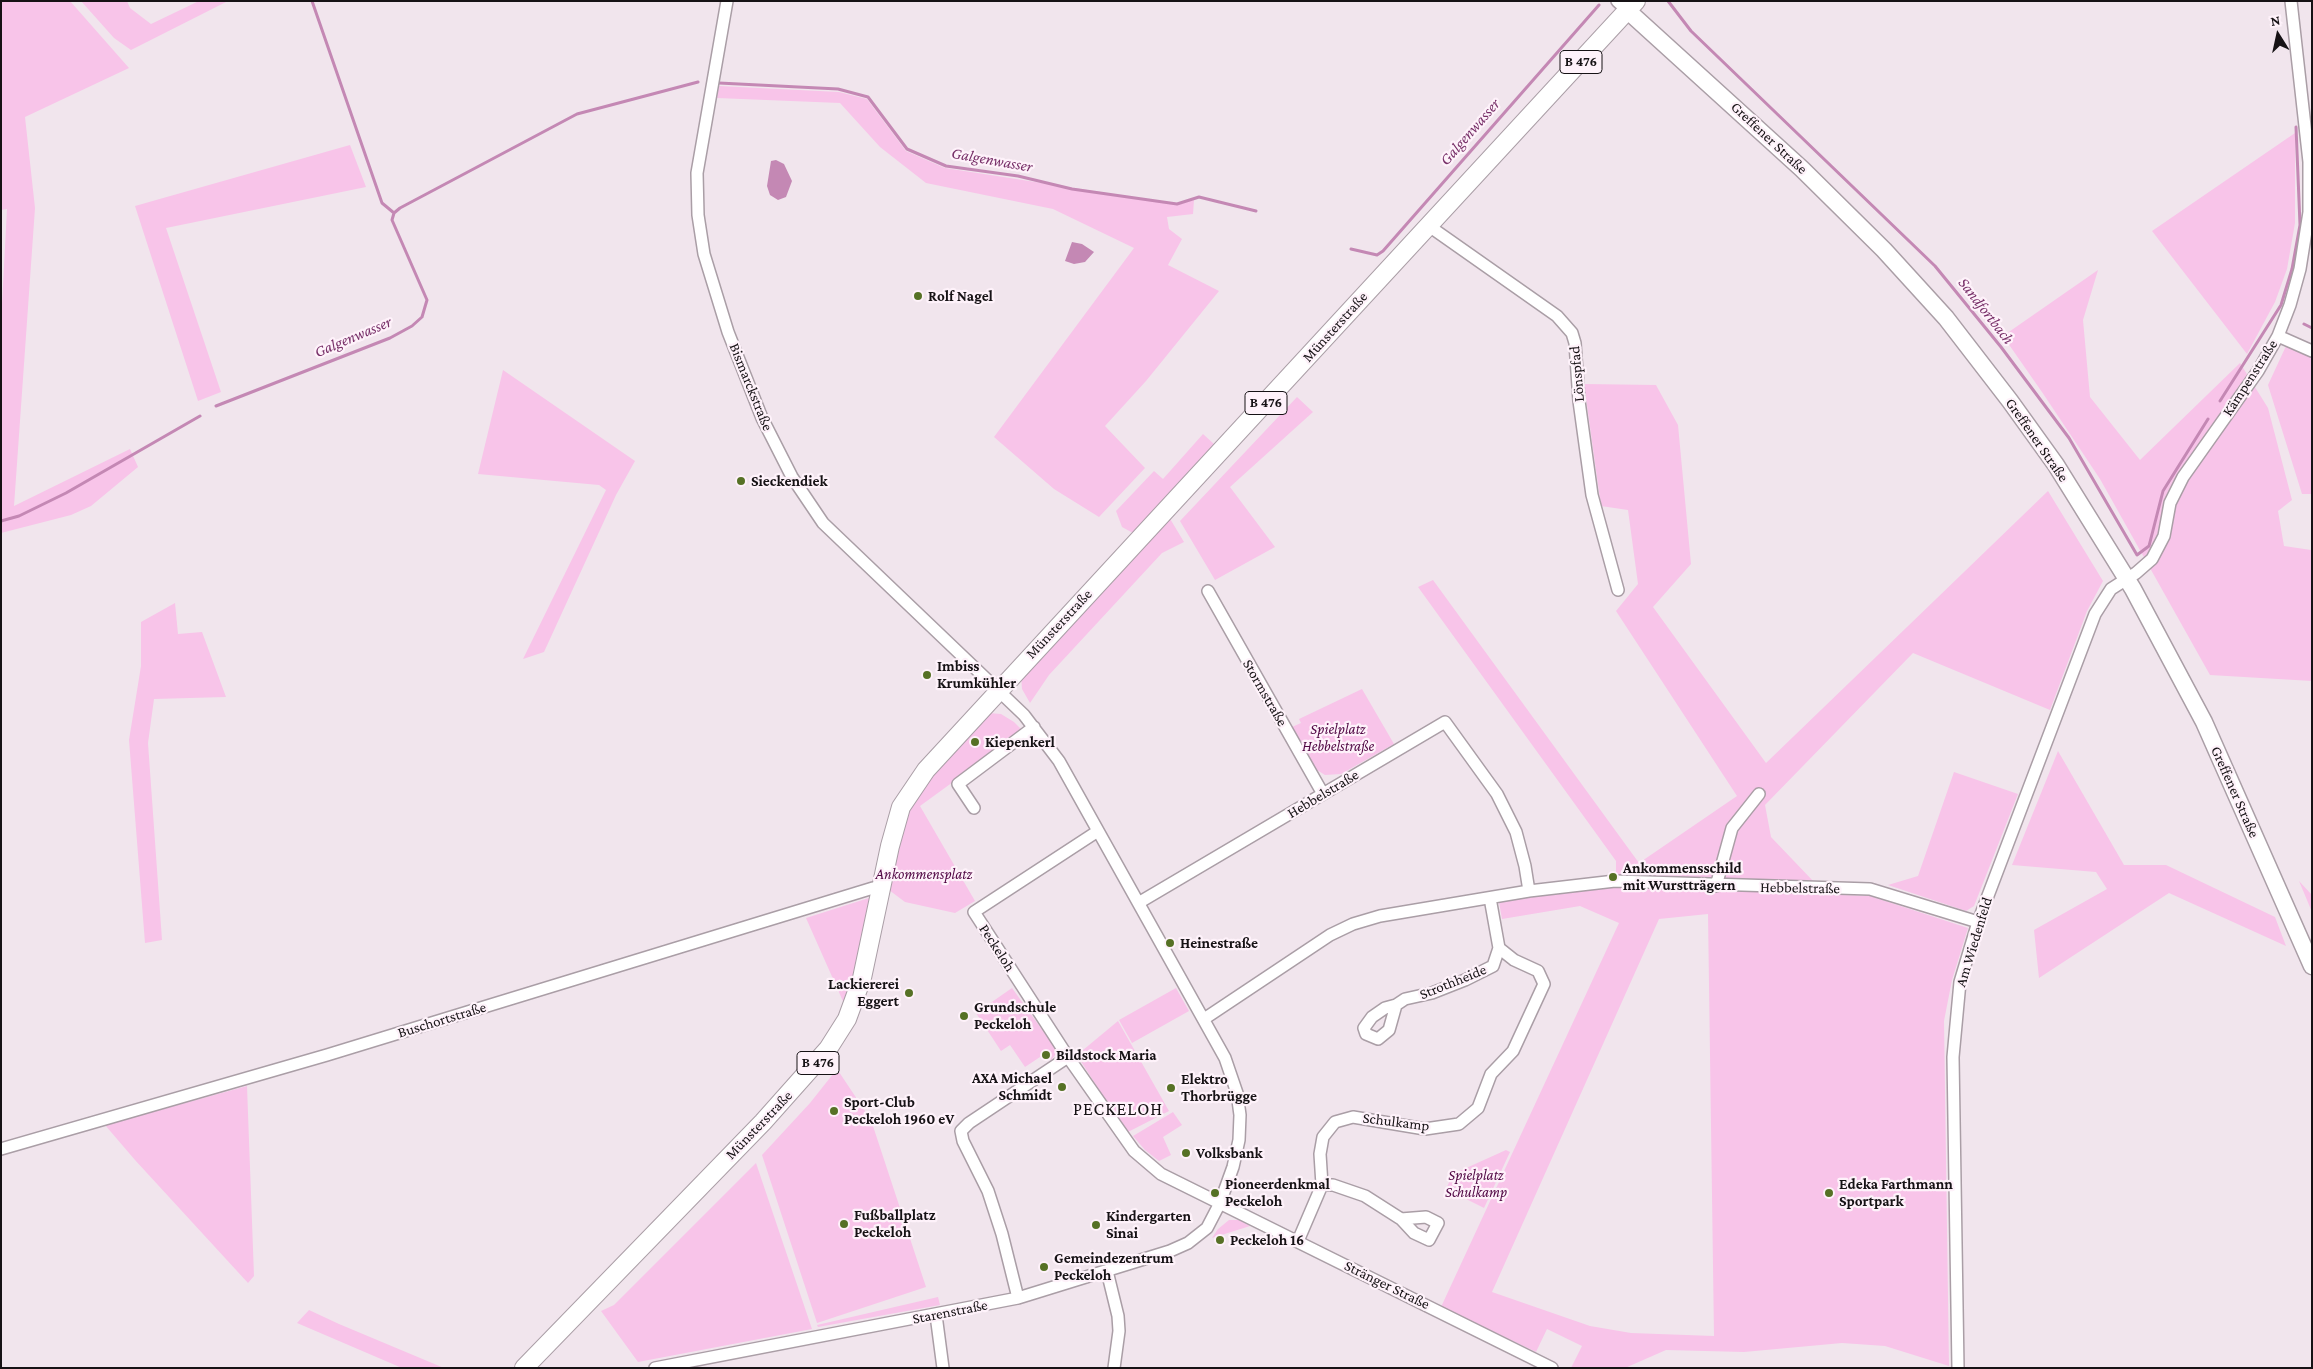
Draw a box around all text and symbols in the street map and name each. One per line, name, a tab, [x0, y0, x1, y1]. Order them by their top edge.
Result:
north arrow	[2253, 10, 2303, 60]
text: N	[2269, 12, 2281, 29]
road number: B 476	[1560, 51, 1602, 74]
water label: Galgenwasser	[1436, 95, 1504, 169]
street label: Greffener Straße	[1727, 98, 1811, 178]
water label: Galgenwasser	[950, 143, 1034, 177]
water label: Sandfortbach	[1954, 274, 2018, 348]
place label: Rolf Nagel	[928, 287, 993, 305]
street label: Münsterstraße	[1299, 288, 1371, 366]
marker: Rolf Nagel	[912, 290, 924, 302]
water label: Galgenwasser	[312, 312, 394, 362]
street label: Kämpenstraße	[2219, 336, 2281, 420]
street label: Bismarckstraße	[725, 340, 777, 434]
street label: Lönspfad	[1566, 345, 1588, 403]
road number: B 476	[1245, 392, 1287, 414]
street label: Greffener Straße	[2001, 395, 2073, 485]
place label: Sieckendiek	[751, 472, 828, 490]
marker: Sieckendiek	[735, 475, 747, 487]
street label: Münsterstraße	[1022, 585, 1096, 663]
street label: Stormstraße	[1239, 656, 1291, 730]
place label: Imbiss Krumkühler	[937, 657, 1016, 692]
marker: Imbiss Krumkühler	[921, 669, 933, 681]
park label: Spielplatz Hebbelstraße	[1302, 720, 1374, 755]
place label: Kiepenkerl	[985, 733, 1055, 751]
marker: Kiepenkerl	[969, 736, 981, 748]
street label: Greffener Straße	[2207, 743, 2263, 841]
street label: Hebbelstraße	[1284, 766, 1362, 822]
place label: Ankommensschild mit Wurstträgern	[1623, 859, 1742, 894]
park label: Ankommensplatz	[876, 865, 972, 883]
marker: Ankommensschild mit Wurstträgern	[1607, 871, 1619, 883]
street label: Hebbelstraße	[1760, 878, 1840, 898]
street label: Am Wiedenfeld	[1952, 895, 1996, 989]
street label: Peckeloh	[975, 921, 1019, 975]
place label: Heinestraße	[1180, 934, 1258, 952]
marker: Heinestraße	[1164, 937, 1176, 949]
street label: Strothheide	[1417, 960, 1489, 1004]
place label: Lackiererei Eggert	[828, 975, 899, 1010]
marker: Lackiererei Eggert	[903, 987, 915, 999]
street label: Buschortstraße	[396, 998, 488, 1042]
place label: Grundschule Peckeloh	[974, 998, 1056, 1033]
marker: Grundschule Peckeloh	[958, 1010, 970, 1022]
place label: Bildstock Maria	[1056, 1046, 1157, 1064]
marker: Bildstock Maria	[1040, 1049, 1052, 1061]
road number: B 476	[797, 1052, 839, 1074]
place label: AXA Michael Schmidt	[972, 1069, 1052, 1104]
place label: Elektro Thorbrügge	[1181, 1070, 1257, 1105]
marker: AXA Michael Schmidt	[1056, 1081, 1068, 1093]
marker: Elektro Thorbrügge	[1165, 1082, 1177, 1094]
street label: Münsterstraße	[722, 1087, 796, 1163]
place label: Sport-Club Peckeloh 1960 eV	[844, 1093, 954, 1128]
district label: PECKELOH	[1072, 1098, 1164, 1120]
marker: Sport-Club Peckeloh 1960 eV	[828, 1105, 840, 1117]
street label: Schulkamp	[1362, 1109, 1430, 1135]
place label: Volksbank	[1196, 1144, 1263, 1162]
marker: Volksbank	[1180, 1147, 1192, 1159]
park label: Spielplatz Schulkamp	[1445, 1166, 1507, 1201]
place label: Pioneerdenkmal Peckeloh	[1225, 1175, 1330, 1210]
place label: Edeka Farthmann Sportpark	[1839, 1175, 1953, 1210]
marker: Pioneerdenkmal Peckeloh	[1209, 1187, 1221, 1199]
marker: Edeka Farthmann Sportpark	[1823, 1187, 1835, 1199]
place label: Fußballplatz Peckeloh	[854, 1206, 936, 1241]
place label: Kindergarten Sinai	[1106, 1207, 1191, 1242]
marker: Fußballplatz Peckeloh	[838, 1218, 850, 1230]
marker: Kindergarten Sinai	[1090, 1219, 1102, 1231]
place label: Peckeloh 16	[1230, 1231, 1304, 1249]
marker: Peckeloh 16	[1214, 1234, 1226, 1246]
place label: Gemeindezentrum Peckeloh	[1054, 1249, 1174, 1284]
street label: Stränger Straße	[1341, 1257, 1433, 1313]
marker: Gemeindezentrum Peckeloh	[1038, 1261, 1050, 1273]
street label: Starenstraße	[911, 1296, 989, 1328]

